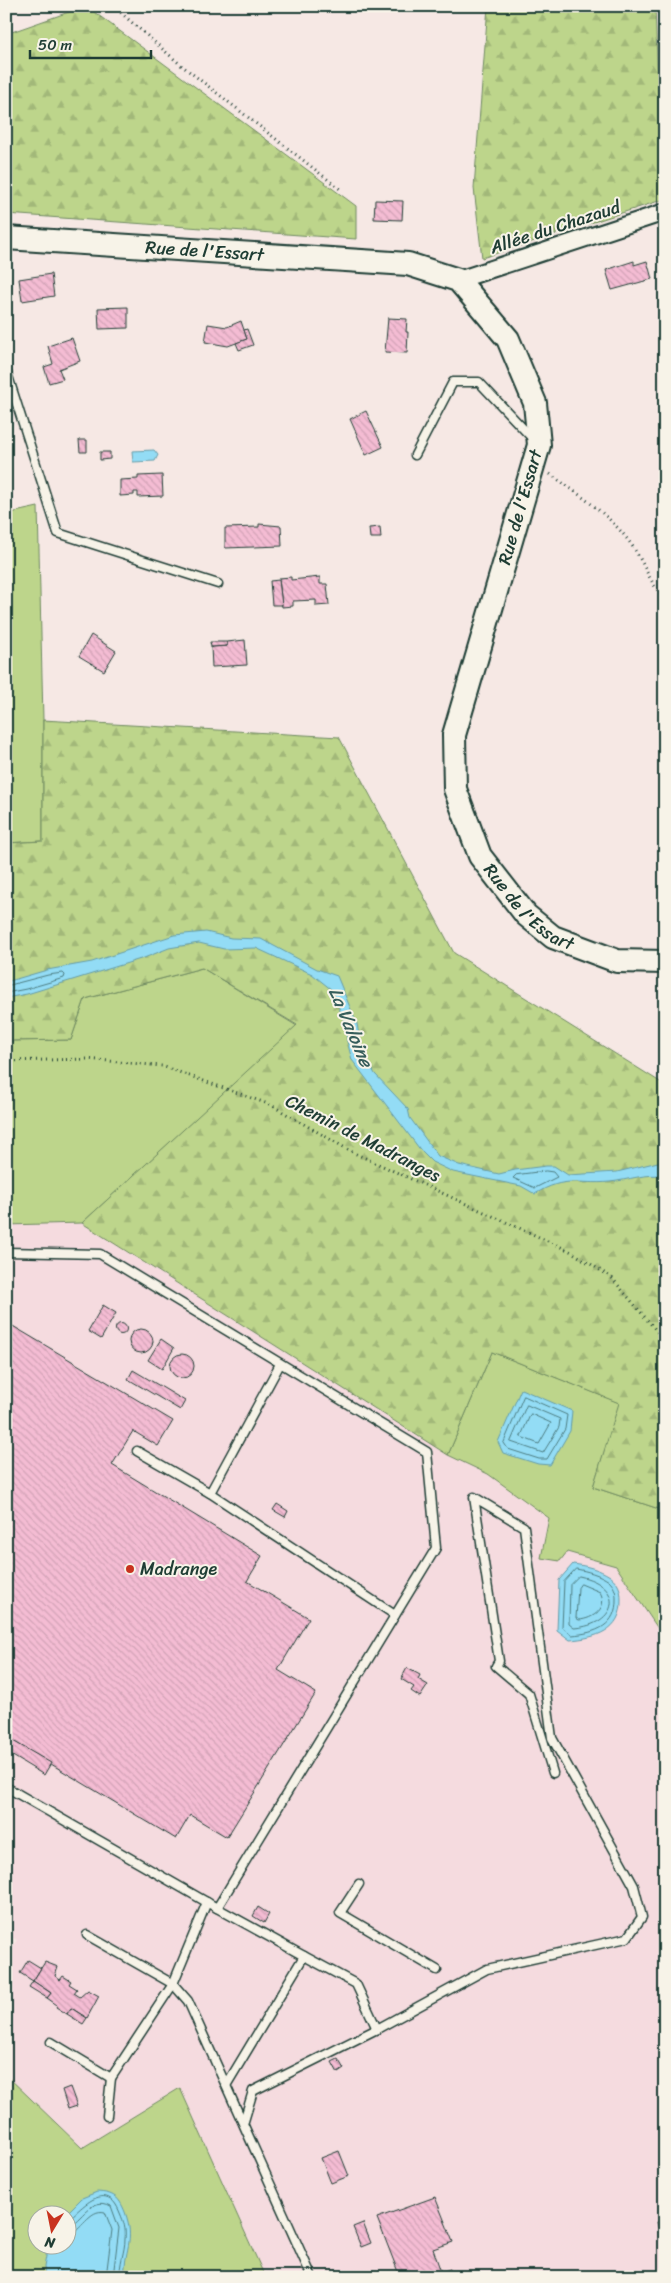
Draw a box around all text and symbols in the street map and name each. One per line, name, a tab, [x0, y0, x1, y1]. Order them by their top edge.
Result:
scale bar	[30, 28, 151, 60]
text: 50 m	[38, 32, 73, 58]
street label: Allée du Chazaud	[485, 190, 626, 263]
street label: Rue de l'Essart	[144, 231, 266, 271]
street label: Rue de l'Essart	[488, 445, 552, 568]
street label: Rue de l'Essart	[475, 856, 580, 960]
water label: La Valoine	[319, 982, 384, 1074]
street label: Chemin de Madranges	[280, 1085, 447, 1191]
place label: Madrange	[140, 1553, 217, 1585]
marker: Madrange	[124, 1563, 136, 1575]
north arrow	[28, 2206, 78, 2256]
text: N	[43, 2229, 58, 2256]

